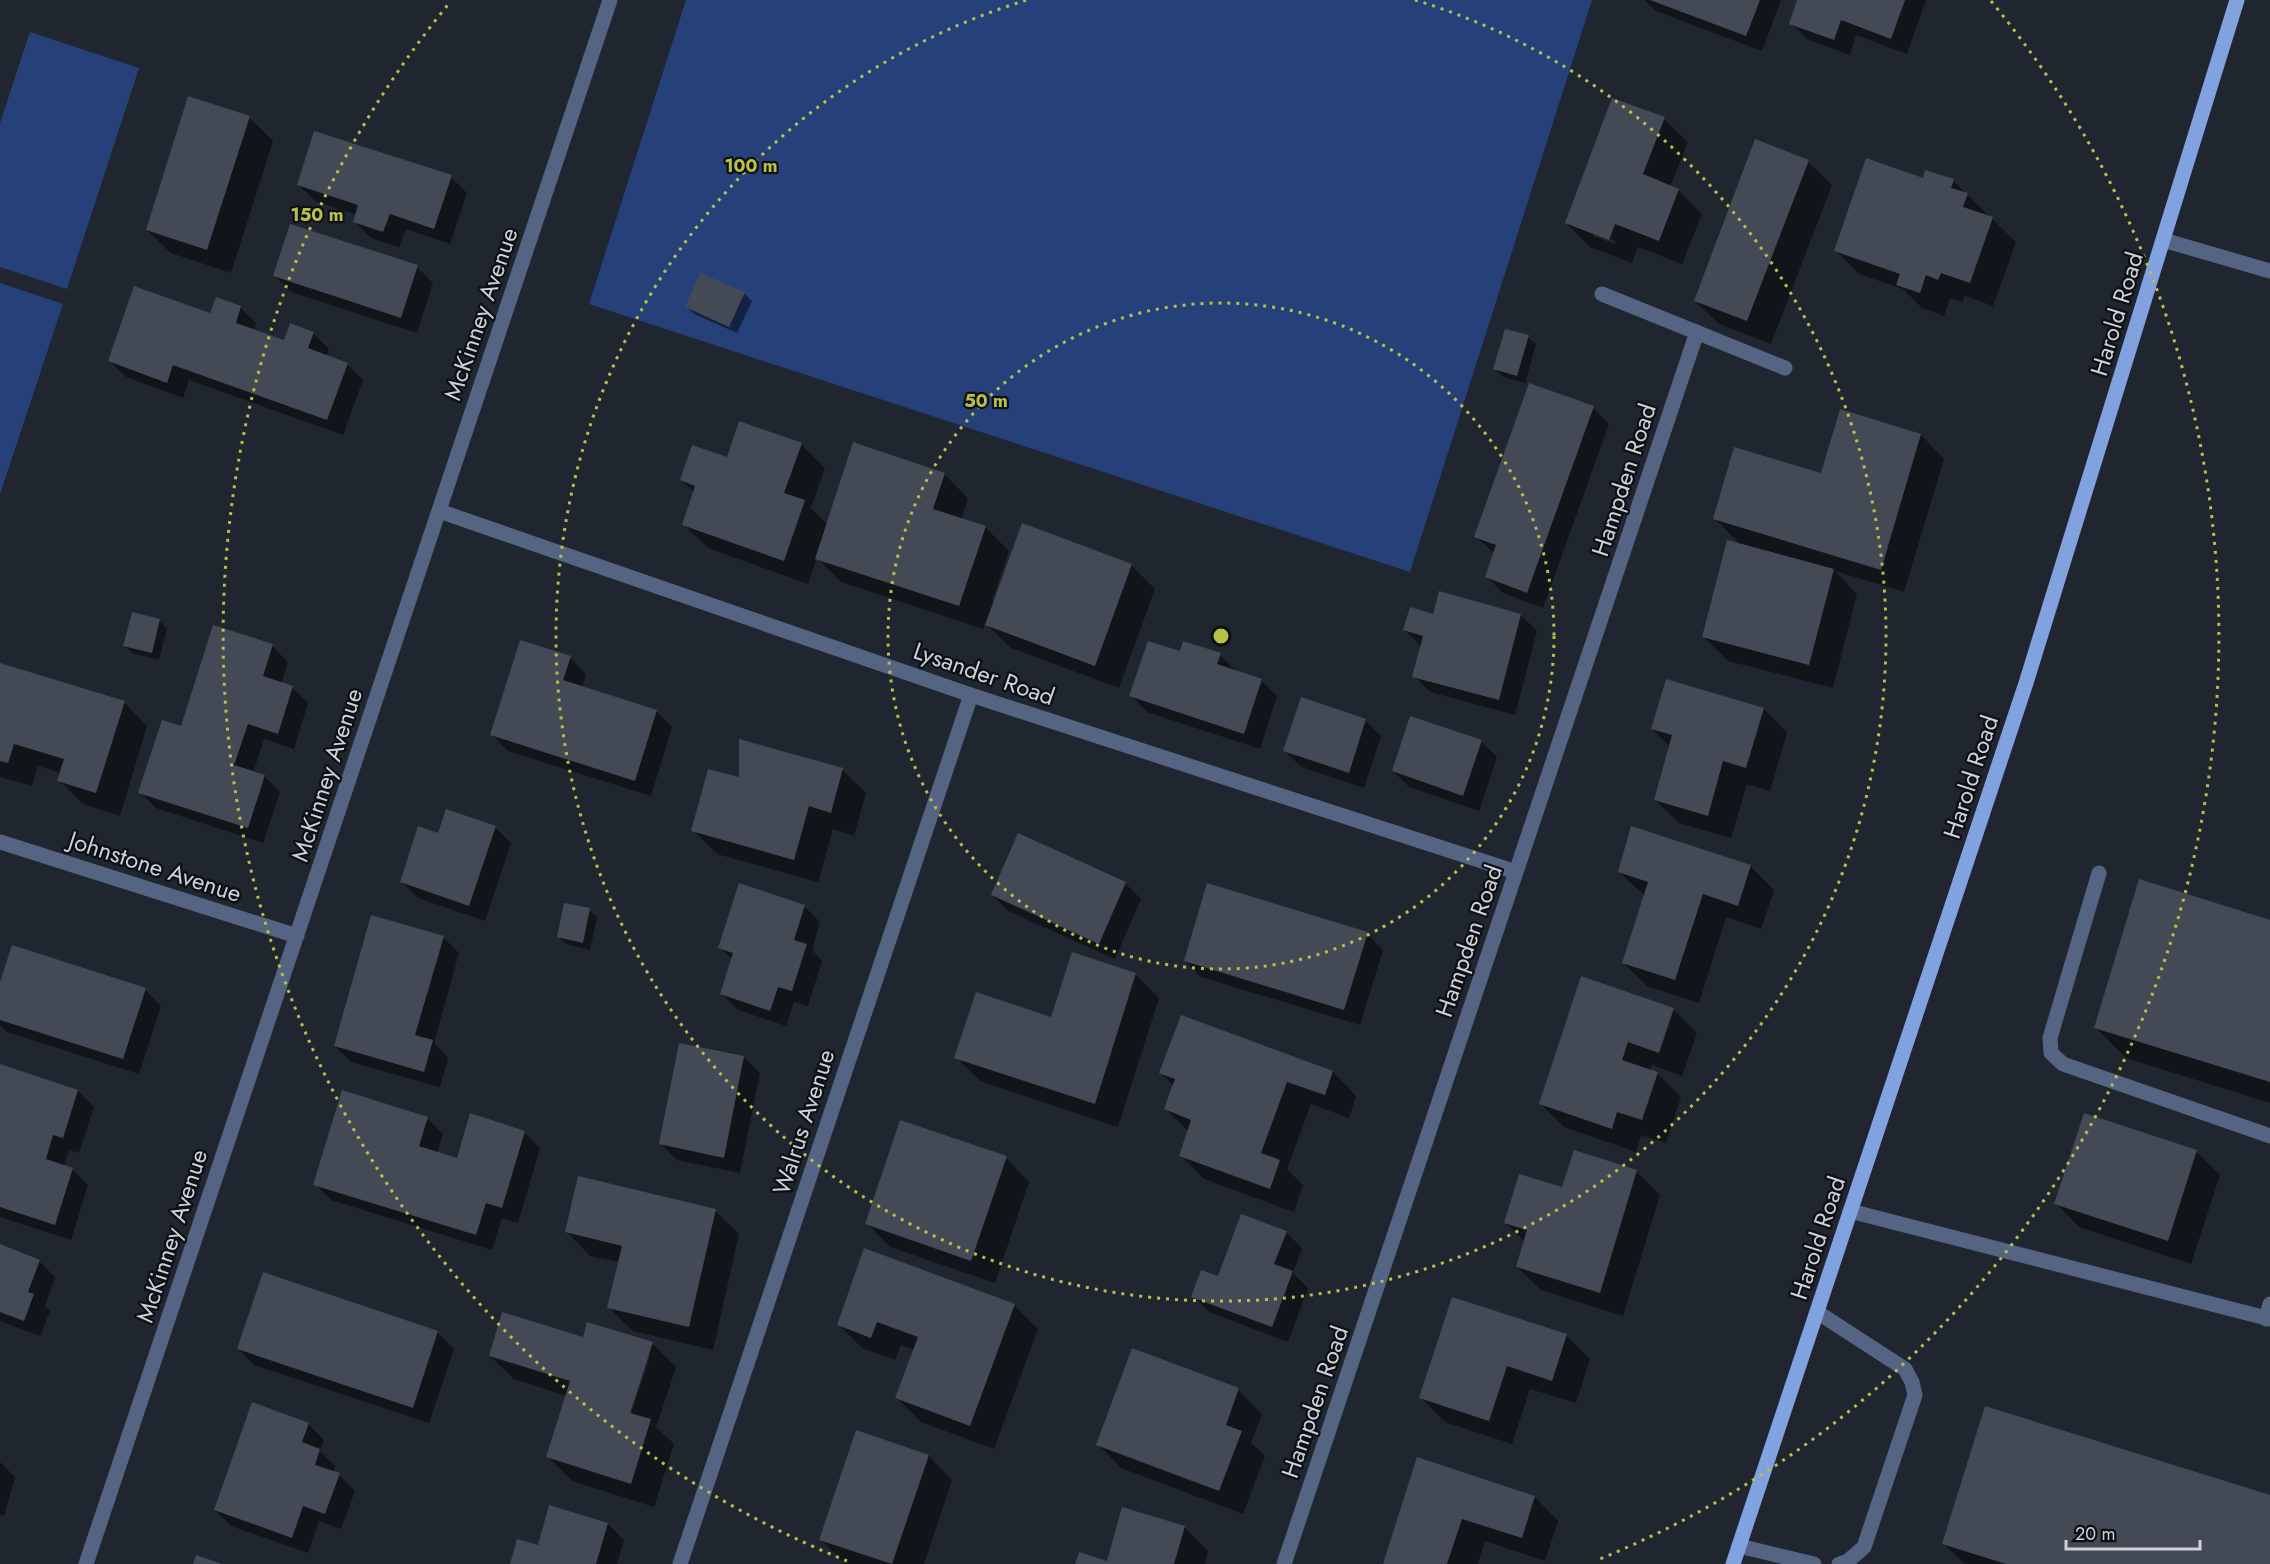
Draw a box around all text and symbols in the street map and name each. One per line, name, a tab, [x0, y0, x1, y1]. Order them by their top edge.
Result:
text: 100 m	[724, 153, 778, 179]
text: 150 m	[291, 202, 343, 228]
street label: McKinney Avenue	[435, 223, 526, 405]
street label: Harold Road	[2081, 248, 2152, 380]
text: 50 m	[964, 388, 1008, 414]
street label: Hampden Road	[1582, 399, 1665, 561]
centre of rings	[1211, 626, 1231, 646]
street label: Lysander Road	[909, 633, 1059, 714]
street label: McKinney Avenue	[282, 684, 371, 866]
street label: Harold Road	[1934, 711, 2007, 843]
street label: Johnstone Avenue	[62, 821, 246, 911]
street label: Hampden Road	[1426, 860, 1511, 1022]
street label: Walrus Avenue	[764, 1045, 843, 1199]
street label: McKinney Avenue	[127, 1145, 216, 1327]
street label: Harold Road	[1781, 1172, 1854, 1304]
street label: Hampden Road	[1272, 1321, 1357, 1483]
scale bar	[2066, 1513, 2200, 1551]
text: 20 m	[2075, 1521, 2115, 1547]

